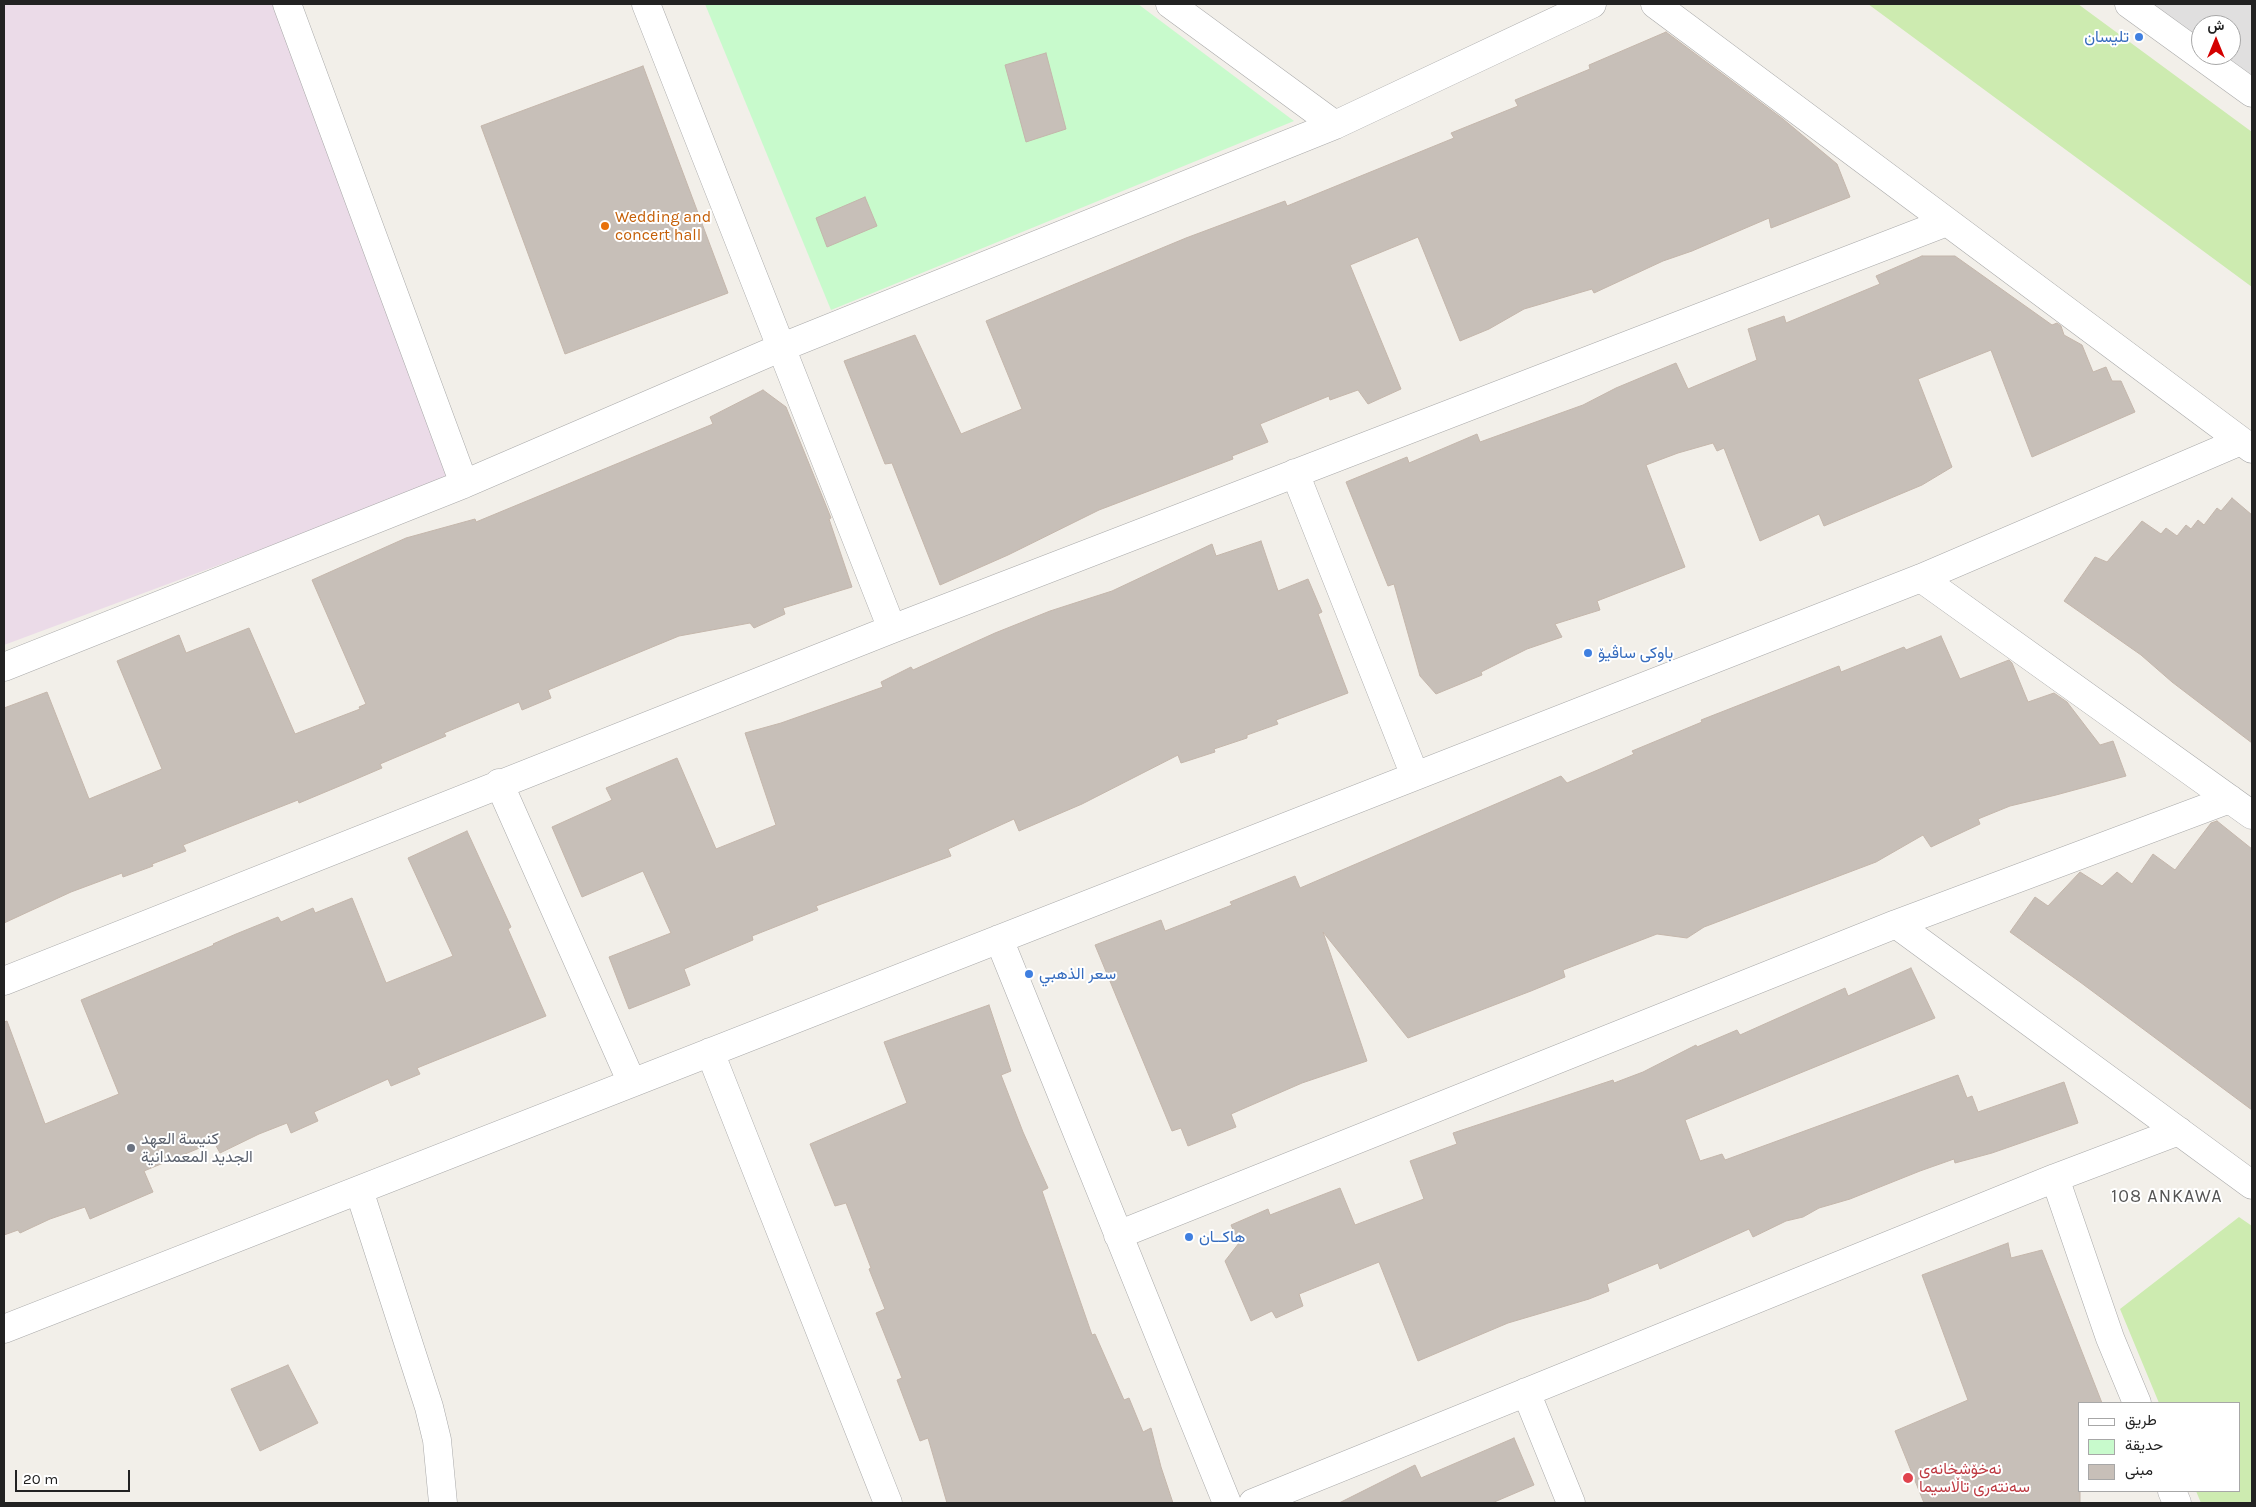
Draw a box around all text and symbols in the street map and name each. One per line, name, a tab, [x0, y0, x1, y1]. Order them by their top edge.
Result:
north arrow	[2191, 15, 2241, 65]
text: ش	[2208, 17, 2224, 34]
place label: تليسان	[2084, 27, 2129, 47]
marker: تليسان	[2133, 31, 2145, 43]
place label: Wedding and concert hall	[615, 207, 711, 245]
marker: Wedding and concert hall	[599, 220, 611, 232]
place label: باوکی ساڤیۆ	[1598, 643, 1673, 663]
marker: باوکی ساڤیۆ	[1582, 647, 1594, 659]
place label: سعر الذهبي	[1039, 964, 1116, 984]
marker: سعر الذهبي	[1023, 968, 1035, 980]
place label: كنيسة العهد الجديد المعمدانية	[141, 1129, 253, 1167]
marker: كنيسة العهد الجديد المعمدانية	[125, 1142, 137, 1154]
district label: 108 ANKAWA	[2110, 1186, 2224, 1208]
place label: هاكــان	[1199, 1227, 1245, 1247]
marker: هاكــان	[1183, 1231, 1195, 1243]
legend	[2078, 1402, 2241, 1492]
text: طريق	[2125, 1411, 2157, 1429]
text: حديقة	[2125, 1436, 2163, 1454]
place label: نەخۆشخانەی سەنتەری تاڵاسیما	[1919, 1459, 2030, 1497]
scale bar	[18, 1460, 132, 1492]
text: مبنى	[2125, 1461, 2153, 1479]
text: 20 m	[23, 1470, 58, 1488]
marker: نەخۆشخانەی سەنتەری تاڵاسیما	[1901, 1471, 1915, 1485]

